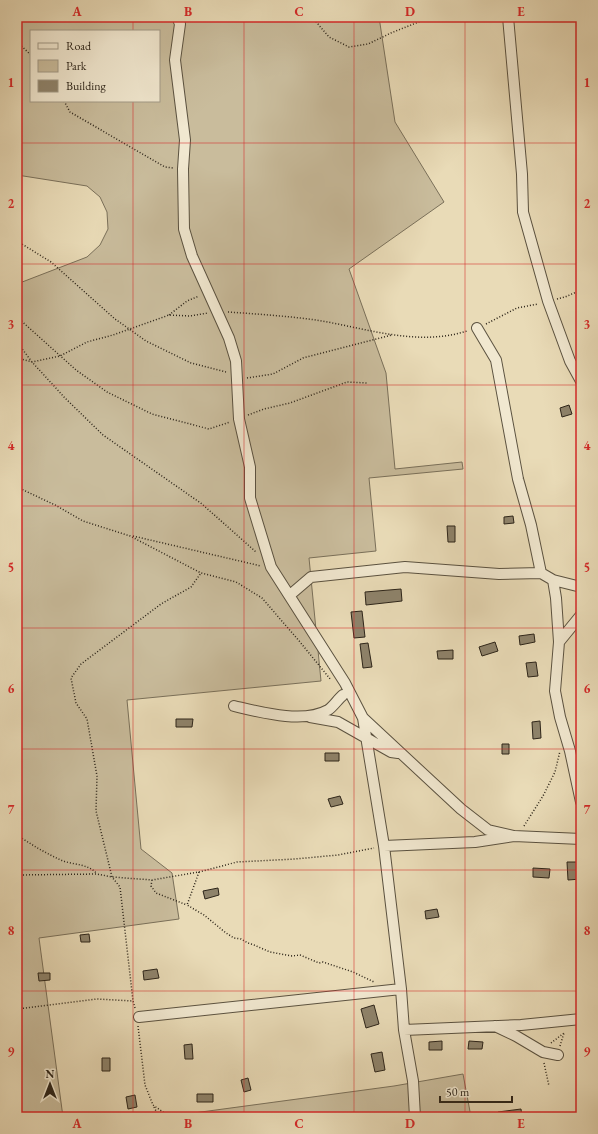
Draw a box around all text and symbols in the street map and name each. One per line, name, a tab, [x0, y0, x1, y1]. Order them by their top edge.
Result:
text: A	[71, 3, 82, 20]
text: B	[184, 3, 192, 20]
text: C	[294, 3, 304, 20]
text: D	[405, 3, 415, 20]
text: E	[517, 3, 525, 20]
legend	[30, 30, 160, 102]
text: Road	[66, 38, 92, 54]
text: Park	[66, 58, 87, 74]
text: 1	[8, 74, 15, 91]
text: 1	[584, 74, 591, 91]
text: Building	[66, 78, 107, 94]
text: 2	[8, 195, 15, 212]
text: 2	[584, 195, 591, 212]
text: 3	[8, 316, 15, 333]
text: 3	[584, 316, 591, 333]
text: 4	[8, 437, 15, 454]
text: 4	[584, 437, 591, 454]
text: 5	[8, 559, 14, 576]
text: 5	[584, 559, 590, 576]
text: 6	[8, 680, 15, 697]
text: 6	[584, 680, 591, 697]
text: 7	[8, 801, 15, 818]
text: 7	[584, 801, 591, 818]
text: 8	[8, 922, 15, 939]
text: 8	[584, 922, 591, 939]
text: 9	[8, 1043, 15, 1060]
text: 9	[584, 1043, 591, 1060]
north arrow	[30, 1064, 70, 1104]
text: N	[46, 1067, 55, 1081]
scale bar	[440, 1078, 512, 1104]
text: 50 m	[446, 1084, 470, 1100]
text: A	[71, 1115, 82, 1132]
text: B	[184, 1115, 192, 1132]
text: C	[294, 1115, 304, 1132]
text: D	[405, 1115, 415, 1132]
text: E	[517, 1115, 525, 1132]

